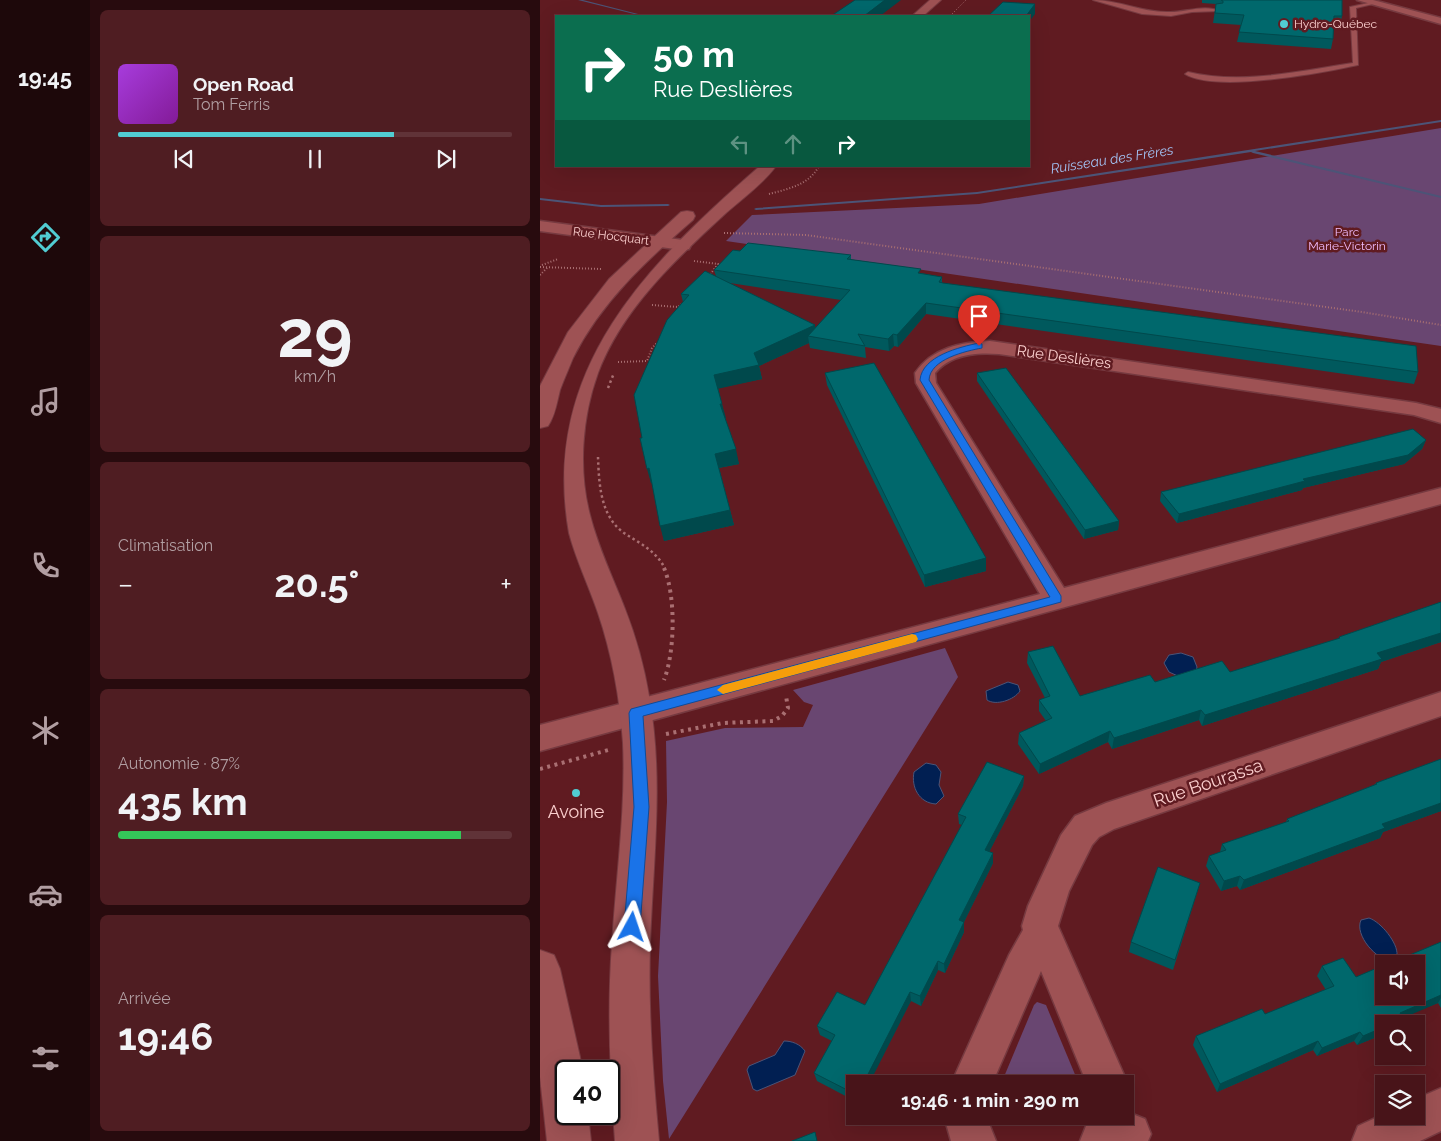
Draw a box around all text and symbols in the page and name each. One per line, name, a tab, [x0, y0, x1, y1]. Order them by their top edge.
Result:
place label: Hydro-Québec	[1294, 17, 1377, 31]
marker: Hydro-Québec	[1278, 18, 1290, 30]
text: 50 m	[653, 34, 735, 75]
icon: right	[570, 35, 635, 100]
text: 19:45	[18, 65, 72, 91]
text: Open Road	[193, 73, 294, 95]
text: Rue Deslières	[653, 76, 793, 102]
text: Tom Ferris	[193, 95, 270, 114]
icon: left	[726, 130, 754, 158]
icon: ahead	[779, 130, 807, 158]
icon: right	[832, 130, 860, 158]
water label: Ruisseau des Frères	[1049, 141, 1175, 177]
icon: previous	[170, 145, 198, 173]
icon: pause	[301, 145, 329, 173]
icon: next	[432, 145, 460, 173]
icon: directions	[28, 220, 63, 255]
street label: Rue Hocquart	[572, 224, 650, 248]
park label: Parc Marie-Victorin	[1308, 225, 1386, 253]
pin	[958, 295, 1000, 346]
text: 29	[278, 296, 352, 372]
icon: arrive	[965, 302, 993, 330]
street label: Rue Deslières	[1016, 341, 1112, 373]
text: km/h	[294, 367, 336, 386]
icon: music	[28, 384, 63, 419]
text: Climatisation	[118, 536, 213, 555]
icon: phone	[28, 548, 63, 583]
text: 20.5°	[274, 561, 359, 606]
text: −	[118, 568, 133, 601]
text: +	[500, 568, 512, 601]
icon: climate	[28, 713, 63, 748]
text: Autonomie · 87%	[118, 754, 240, 773]
street label: Rue Bourassa	[1150, 754, 1265, 811]
text: 435 km	[118, 779, 248, 824]
marker: Avoine	[570, 787, 582, 799]
place label: Avoine	[548, 801, 605, 822]
icon: car	[28, 877, 63, 912]
position arrow	[605, 900, 657, 952]
map controls	[1375, 955, 1425, 1125]
button: sound	[1375, 955, 1425, 1005]
text: Arrivée	[118, 989, 171, 1008]
text: 19:46	[118, 1014, 213, 1059]
button: search	[1375, 1015, 1425, 1065]
icon: filters	[28, 1041, 63, 1076]
speed limit sign: 40	[555, 1060, 620, 1125]
button: layers	[1375, 1075, 1425, 1125]
text: 19:46 · 1 min · 290 m	[901, 1089, 1079, 1111]

